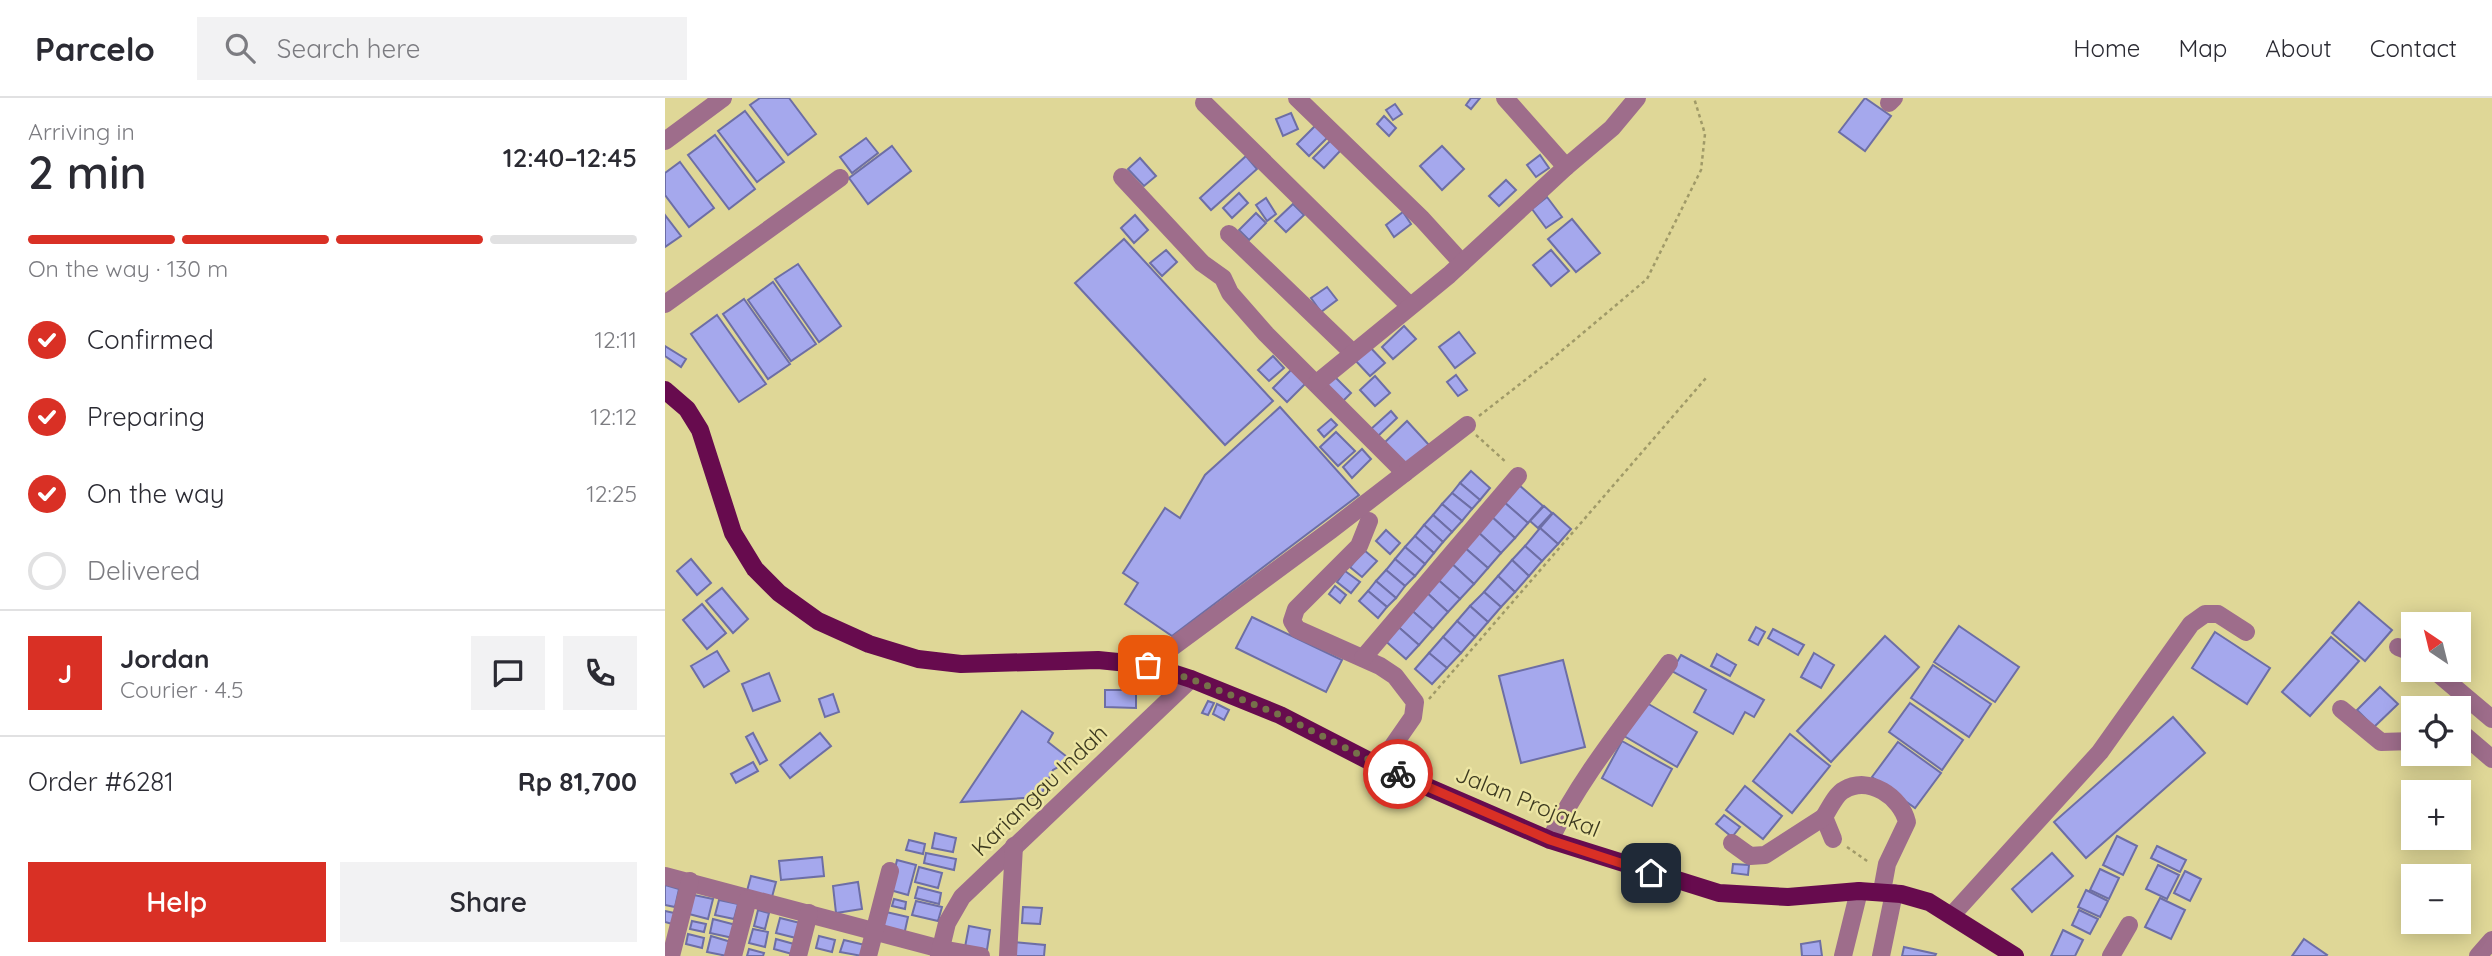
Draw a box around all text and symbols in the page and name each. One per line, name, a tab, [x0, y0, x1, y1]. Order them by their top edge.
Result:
search box	[197, 17, 687, 80]
text: Parcelo	[35, 28, 155, 69]
icon: search	[221, 29, 259, 67]
text: Search here	[277, 32, 420, 65]
text: Home	[2073, 33, 2140, 63]
text: Map	[2178, 33, 2227, 63]
text: About	[2265, 33, 2332, 63]
text: Contact	[2370, 33, 2457, 63]
text: Arriving in	[28, 117, 135, 146]
text: 12:40–12:45	[503, 141, 637, 174]
text: 2 min	[28, 143, 147, 201]
text: On the way · 130 m	[28, 254, 228, 283]
icon: check	[28, 321, 66, 359]
text: Confirmed	[87, 323, 214, 356]
text: 12:11	[594, 325, 637, 354]
icon: check	[28, 398, 66, 436]
text: Preparing	[87, 400, 205, 433]
text: 12:12	[590, 402, 637, 431]
icon: check	[28, 475, 66, 513]
text: On the way	[87, 477, 225, 510]
text: 12:25	[586, 479, 637, 508]
text: Delivered	[87, 554, 200, 587]
north arrow	[2401, 612, 2471, 682]
map controls	[2401, 612, 2471, 934]
pin	[1118, 635, 1178, 695]
button: chat	[471, 636, 545, 710]
button: phone	[563, 636, 637, 710]
text: Jordan	[120, 642, 209, 675]
icon: bag	[1129, 646, 1167, 684]
text: J	[58, 657, 72, 690]
text: Courier · 4.5	[120, 675, 244, 704]
button: locate	[2401, 696, 2471, 766]
street label: Kariangau Indah	[965, 718, 1113, 862]
courier	[1363, 739, 1433, 809]
icon: bike	[1379, 755, 1417, 793]
street label: Jalan Projakal	[1451, 759, 1605, 843]
text: Order #6281	[28, 765, 174, 798]
text: Rp 81,700	[518, 765, 637, 798]
button: +	[2401, 780, 2471, 850]
pin	[1621, 843, 1681, 903]
icon: home	[1632, 854, 1670, 892]
button: Help	[28, 862, 326, 942]
button: Share	[340, 862, 637, 942]
button: −	[2401, 864, 2471, 934]

